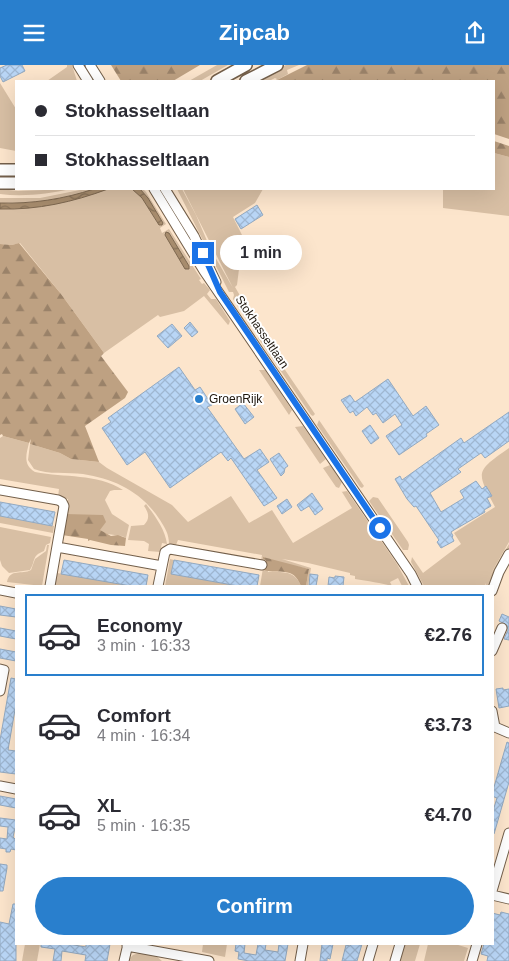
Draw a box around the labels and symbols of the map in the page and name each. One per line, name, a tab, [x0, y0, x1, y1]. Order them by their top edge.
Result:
callout: 1 min	[220, 235, 303, 271]
route end	[192, 242, 214, 264]
street label: Stokhasseltlaan	[233, 293, 291, 371]
place label: GroenRijk	[209, 392, 263, 406]
marker: GroenRijk	[193, 393, 205, 405]
route start	[369, 517, 391, 539]

